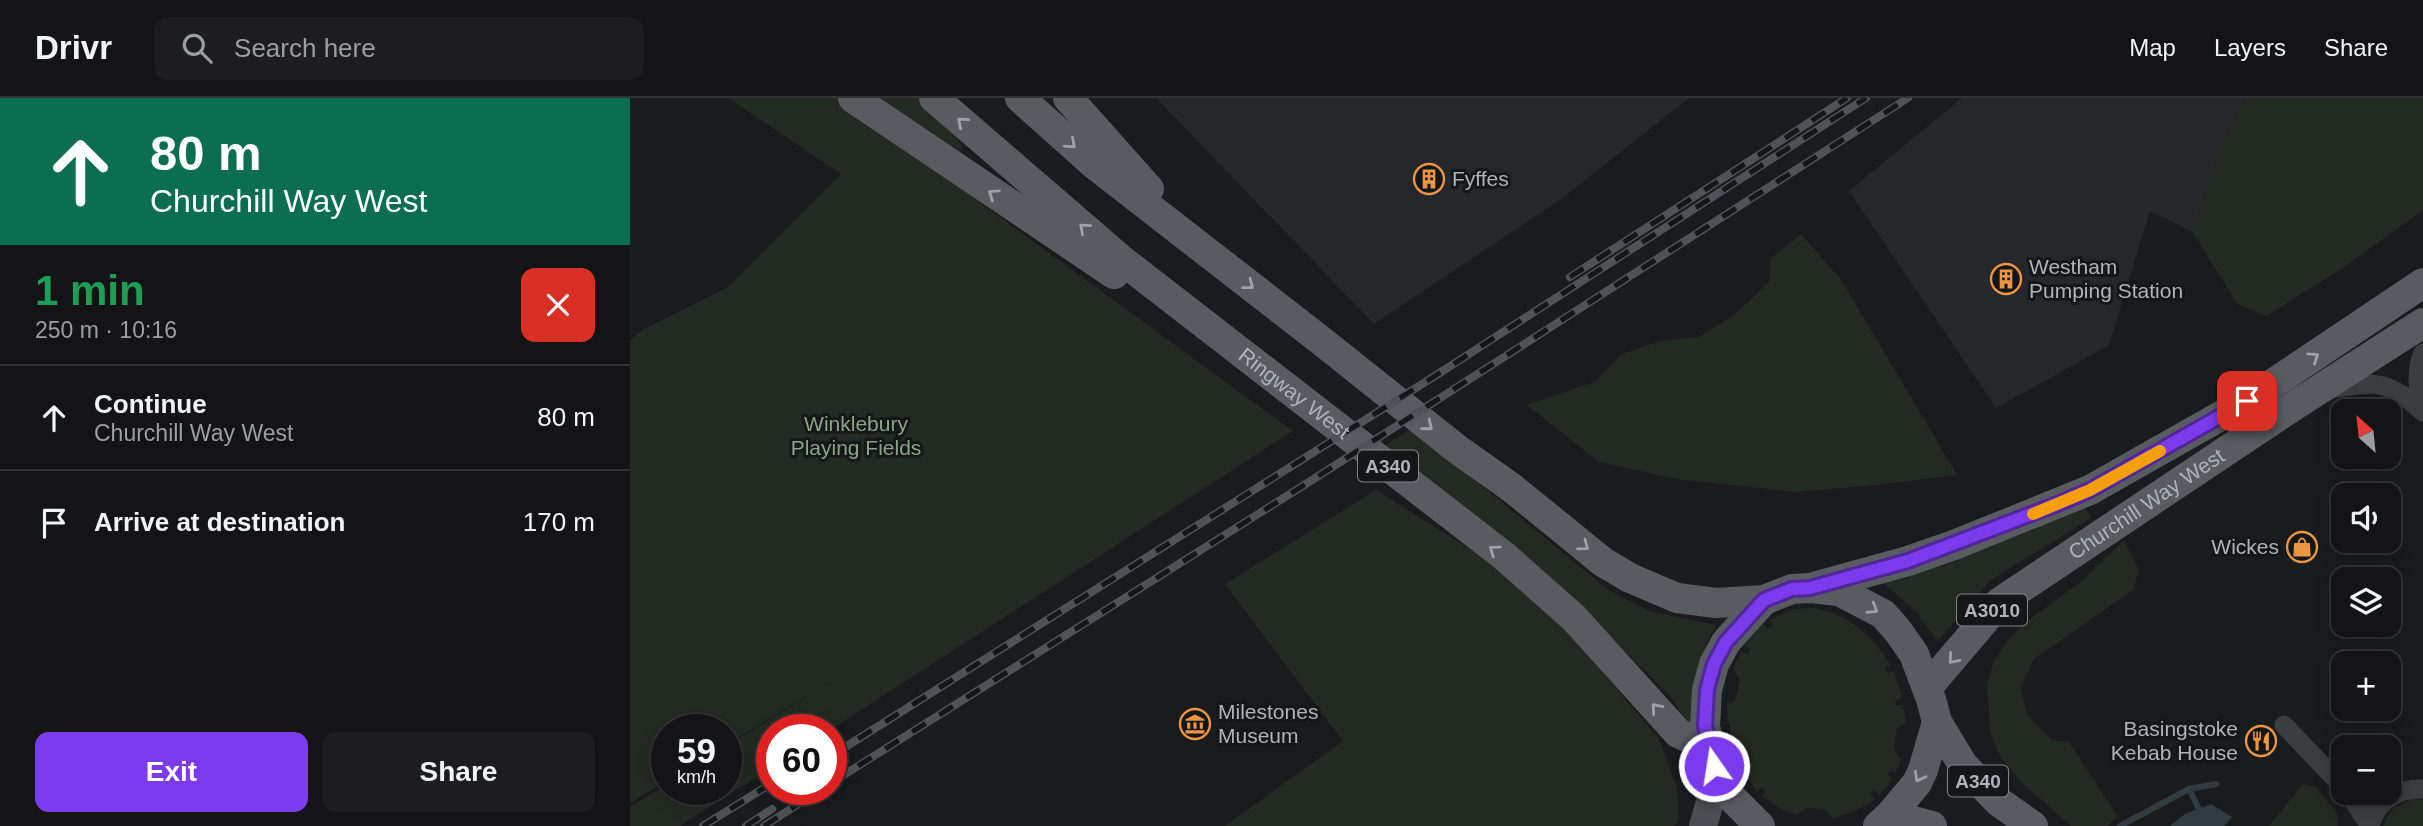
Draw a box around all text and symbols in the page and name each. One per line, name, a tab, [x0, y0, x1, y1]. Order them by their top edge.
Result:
search box	[154, 17, 644, 80]
text: Drivr	[35, 29, 112, 66]
icon: search	[178, 29, 216, 67]
text: Search here	[234, 33, 376, 63]
text: Map	[2129, 34, 2176, 61]
text: Layers	[2214, 34, 2286, 61]
text: Share	[2324, 34, 2388, 61]
one-way arrow	[957, 118, 970, 130]
icon: ahead	[35, 126, 126, 217]
text: 80 m	[150, 126, 262, 180]
one-way arrow	[1063, 135, 1076, 148]
building icon: Fyffes	[1412, 162, 1446, 196]
place label: Fyffes	[1452, 167, 1509, 190]
text: Churchill Way West	[150, 183, 427, 219]
one-way arrow	[988, 189, 1001, 202]
one-way arrow	[1079, 224, 1092, 236]
place label: Westham Pumping Station	[2029, 255, 2183, 302]
building icon: Westham Pumping Station	[1989, 262, 2023, 296]
text: 1 min	[35, 267, 145, 314]
button: close	[521, 268, 595, 342]
one-way arrow	[1242, 276, 1254, 289]
text: 250 m · 10:16	[35, 317, 177, 343]
street label: Ringway West	[1234, 343, 1355, 443]
one-way arrow	[2306, 352, 2319, 365]
pin	[2217, 371, 2277, 431]
icon: arrive	[2228, 382, 2266, 420]
text: Continue	[94, 389, 207, 419]
icon: ahead	[35, 399, 73, 437]
north arrow	[2331, 399, 2401, 469]
map controls	[2331, 399, 2401, 805]
text: 80 m	[537, 402, 595, 432]
park label: Winklebury Playing Fields	[791, 412, 921, 459]
one-way arrow	[1420, 417, 1432, 430]
text: Churchill Way West	[94, 420, 293, 446]
street label: Churchill Way West	[2064, 444, 2229, 564]
road number: A340	[1358, 450, 1418, 482]
button: sound	[2331, 483, 2401, 553]
icon: arrive	[35, 504, 73, 542]
text: Arrive at destination	[94, 507, 345, 537]
text: 170 m	[523, 507, 595, 537]
shop icon: Wickes	[2285, 530, 2319, 564]
place label: Wickes	[2211, 535, 2279, 558]
one-way arrow	[1576, 538, 1589, 551]
one-way arrow	[1489, 545, 1502, 558]
button: layers	[2331, 567, 2401, 637]
road number: A3010	[1957, 594, 2027, 625]
one-way arrow	[1866, 601, 1879, 614]
one-way arrow	[1949, 651, 1961, 664]
button: +	[2331, 651, 2401, 721]
place label: Milestones Museum	[1218, 700, 1318, 747]
one-way arrow	[1652, 704, 1665, 717]
museum icon: Milestones Museum	[1178, 707, 1212, 741]
speed limit sign: 60	[756, 714, 847, 805]
place label: Basingstoke Kebab House	[2111, 717, 2238, 764]
restaurant icon: Basingstoke Kebab House	[2244, 724, 2278, 758]
position arrow	[1677, 729, 1751, 803]
text: 59	[677, 731, 716, 770]
button: Exit	[35, 732, 308, 812]
button: Share	[322, 732, 595, 812]
button: −	[2331, 735, 2401, 805]
road number: A340	[1948, 766, 2008, 796]
text: km/h	[677, 767, 716, 787]
one-way arrow	[1913, 769, 1927, 782]

